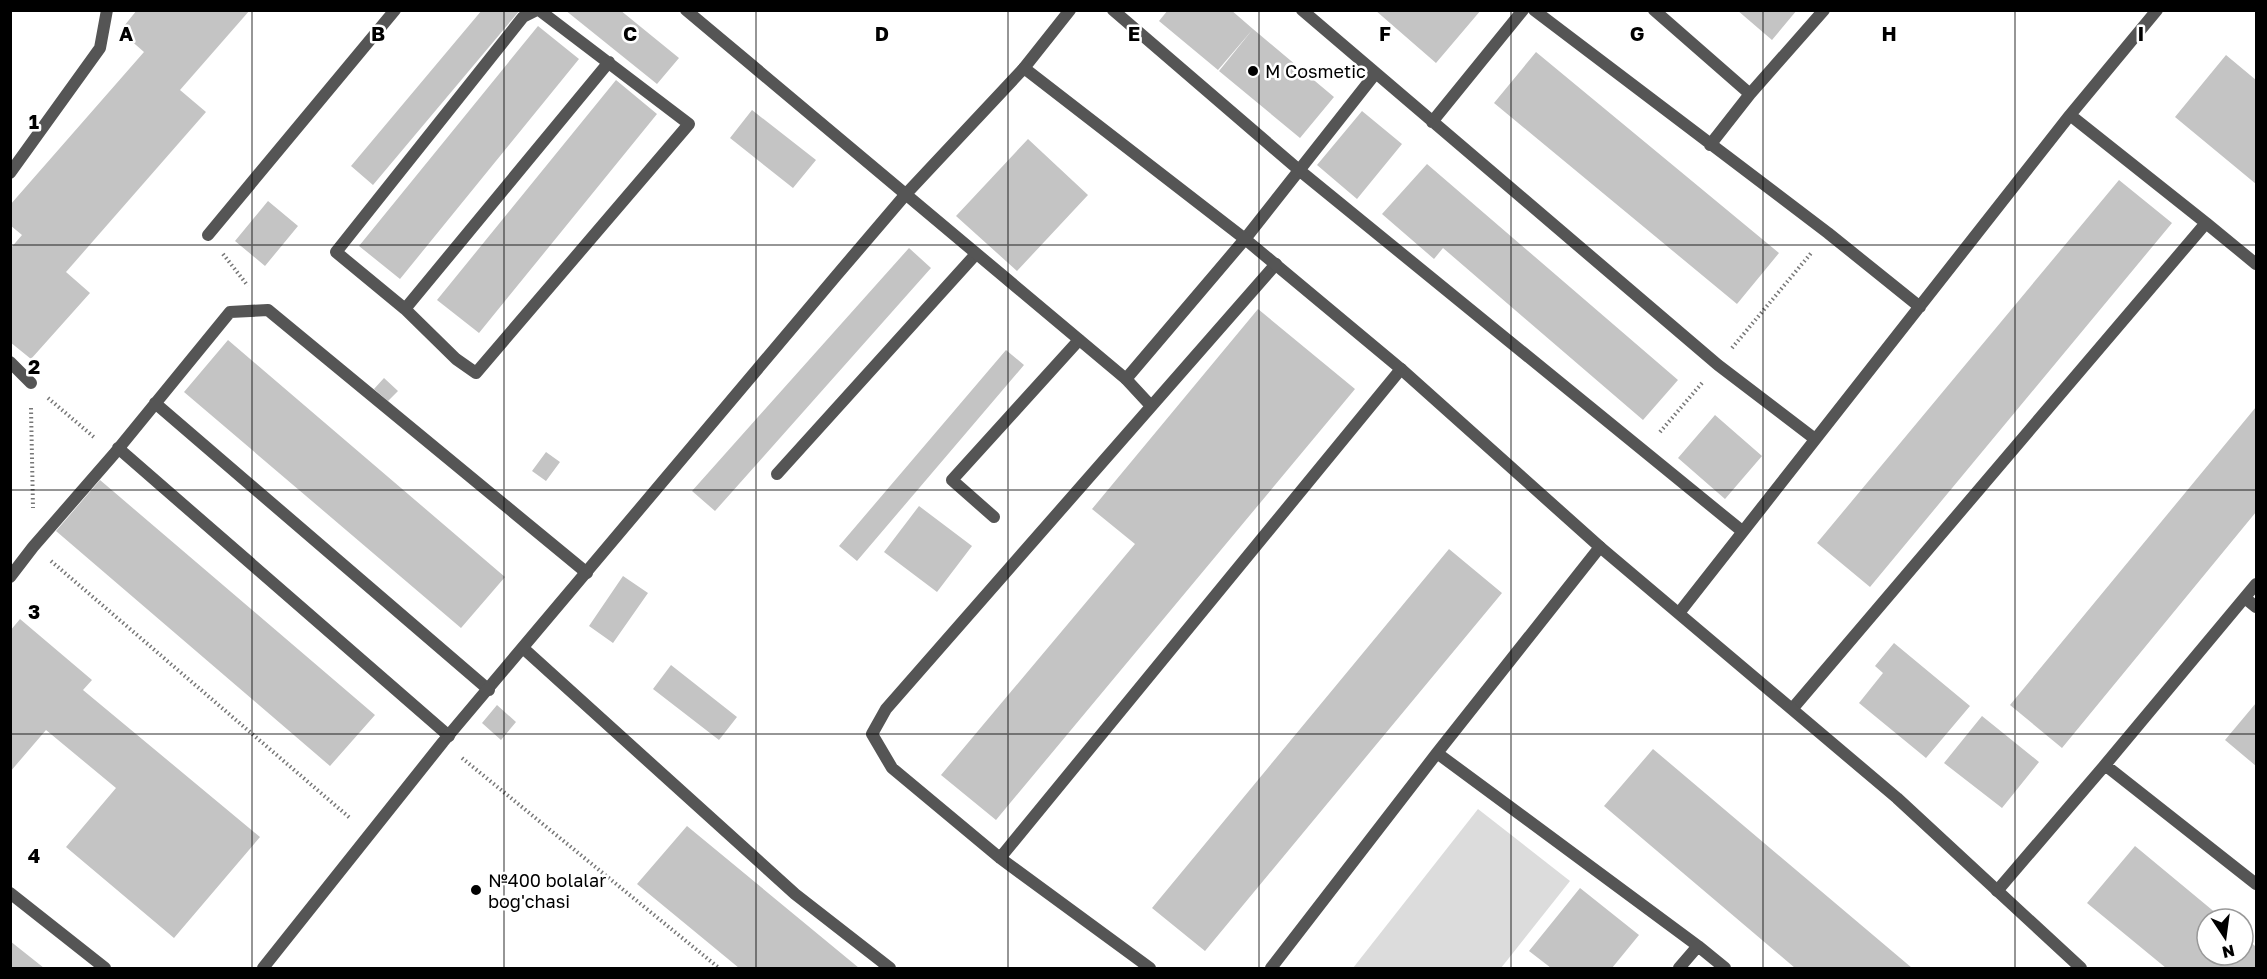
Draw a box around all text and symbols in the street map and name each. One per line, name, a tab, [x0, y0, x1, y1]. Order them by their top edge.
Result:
text: A	[119, 21, 133, 45]
text: B	[371, 21, 385, 45]
text: C	[623, 21, 637, 45]
text: D	[875, 21, 889, 45]
text: E	[1128, 21, 1140, 45]
text: F	[1379, 21, 1391, 45]
text: G	[1630, 21, 1644, 45]
text: H	[1881, 21, 1897, 45]
text: I	[2138, 21, 2144, 45]
place label: M Cosmetic	[1265, 60, 1366, 82]
marker: M Cosmetic	[1246, 64, 1260, 78]
text: 1	[29, 109, 39, 133]
text: 2	[28, 354, 40, 378]
text: 3	[28, 599, 40, 623]
text: 4	[28, 843, 40, 867]
place label: №400 bolalar bog'chasi	[488, 869, 606, 912]
marker: №400 bolalar bog'chasi	[469, 883, 483, 897]
north arrow	[2195, 907, 2255, 967]
text: N	[2220, 941, 2237, 963]

